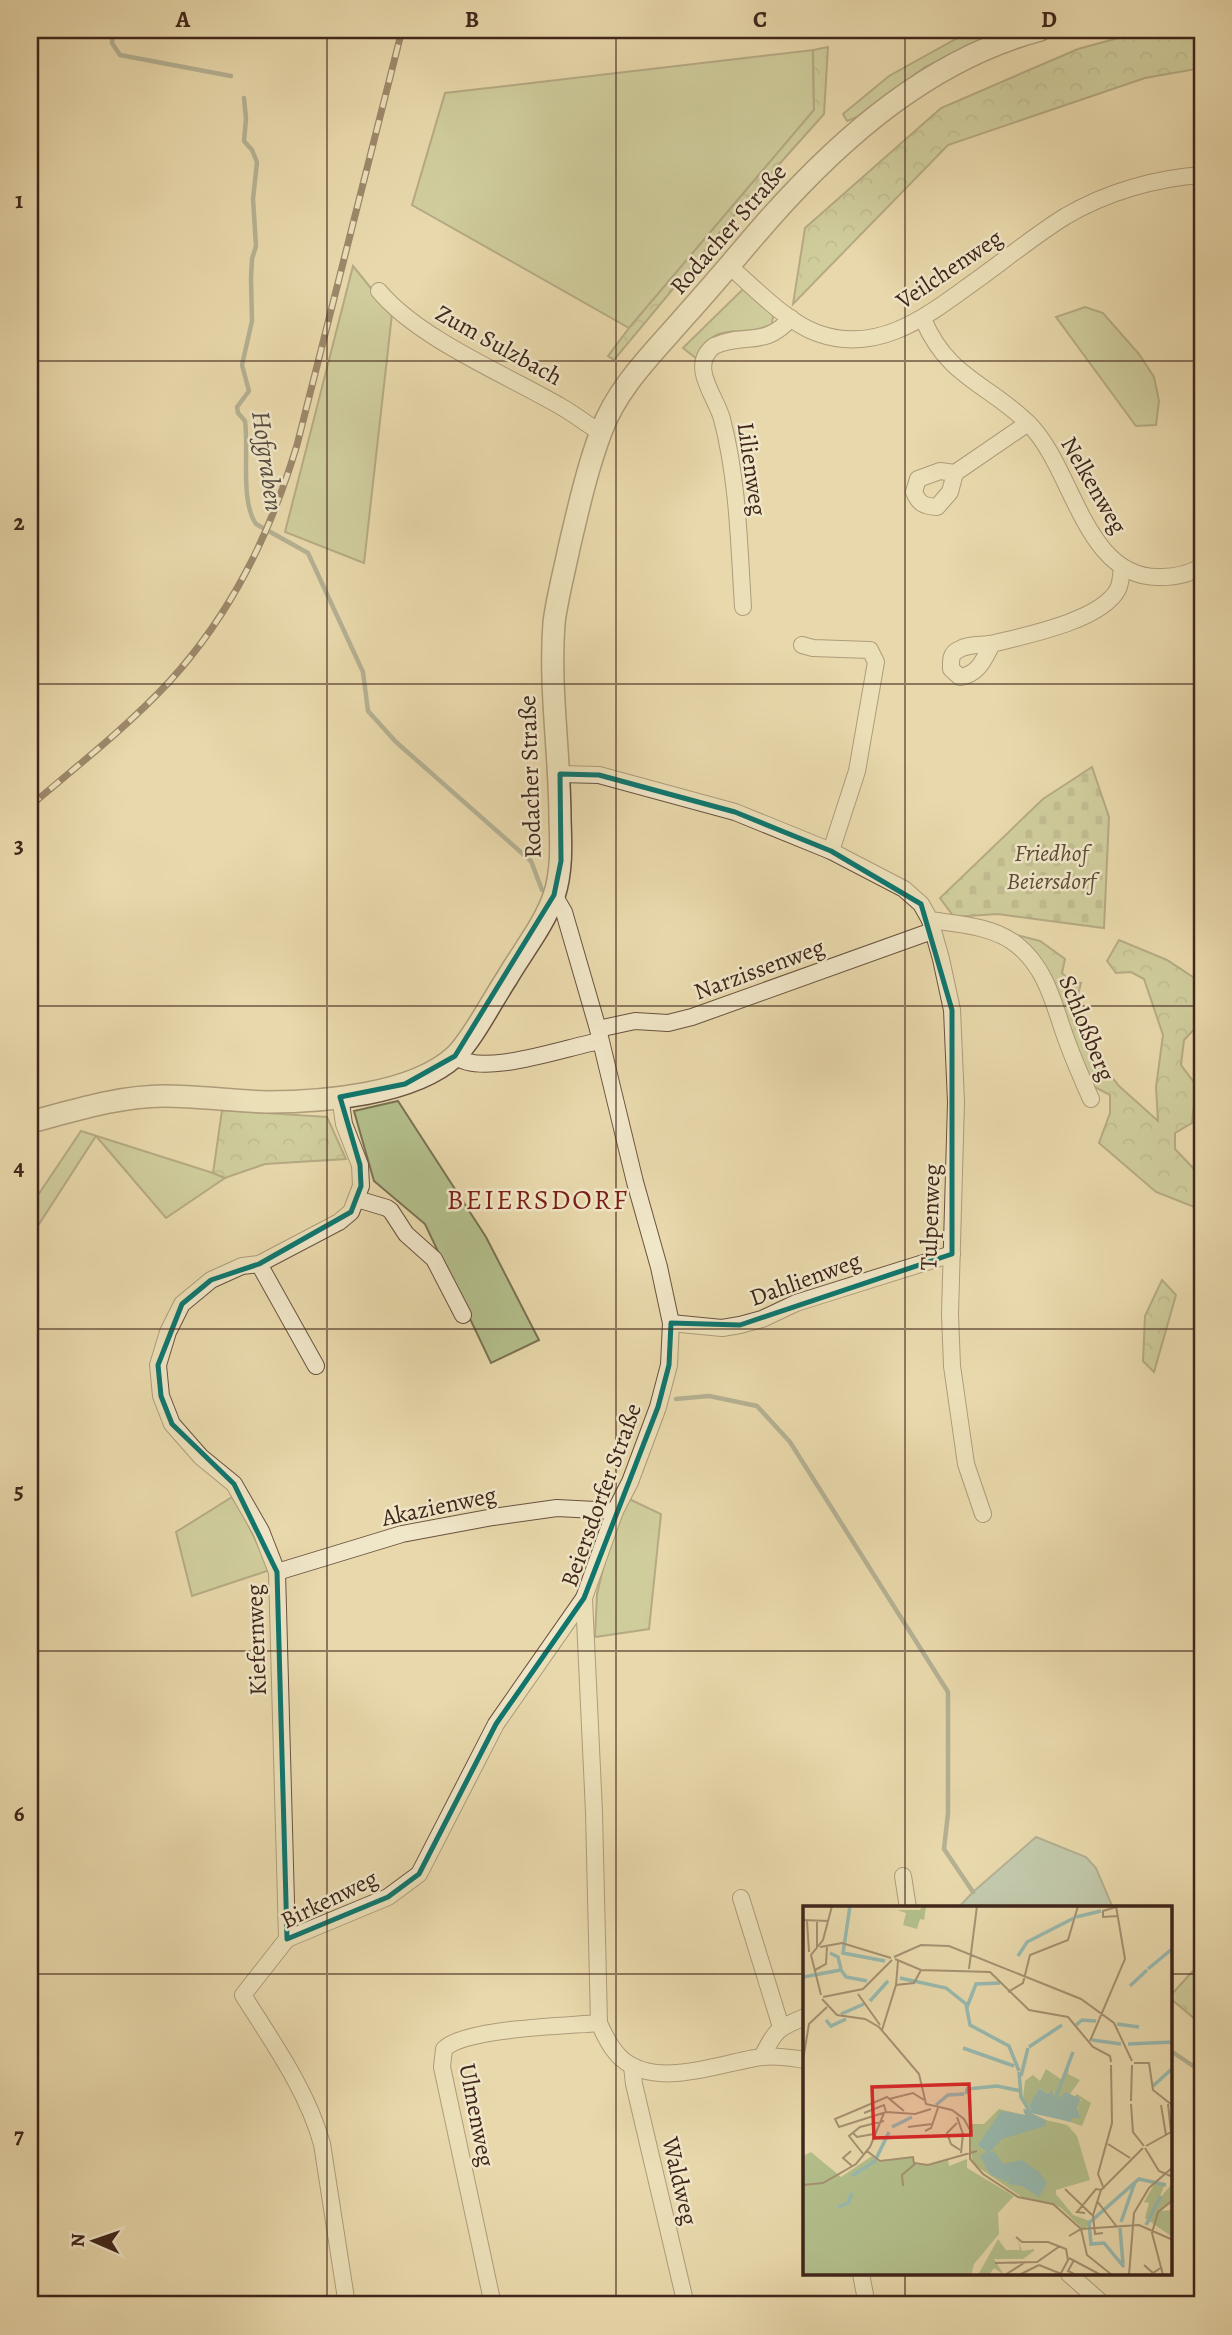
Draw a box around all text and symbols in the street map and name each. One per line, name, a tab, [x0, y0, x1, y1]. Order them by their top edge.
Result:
text: A	[175, 4, 191, 35]
text: B	[465, 4, 479, 35]
text: C	[753, 4, 767, 35]
text: D	[1041, 4, 1057, 35]
street label: Rodacher Straße	[662, 157, 794, 301]
text: 1	[15, 185, 23, 216]
street label: Veilchenweg	[889, 222, 1008, 317]
street label: Zum Sulzbach	[430, 297, 568, 393]
water label: Hofgraben	[243, 408, 292, 514]
street label: Lilienweg	[730, 420, 774, 518]
street label: Nelkenweg	[1053, 431, 1135, 539]
text: 2	[13, 507, 25, 538]
street label: Rodacher Straße	[511, 695, 549, 859]
text: 3	[14, 830, 24, 861]
park label: Friedhof Beiersdorf	[1007, 837, 1100, 897]
street label: Narzissenweg	[689, 931, 829, 1007]
street label: Schloßberg	[1051, 970, 1123, 1086]
text: 4	[14, 1152, 25, 1183]
street label: Tulpenweg	[912, 1163, 948, 1271]
district label: BEIERSDORF	[447, 1181, 629, 1219]
street label: Dahlienweg	[745, 1244, 865, 1314]
street label: Beiersdorfer Straße	[553, 1399, 649, 1591]
text: 5	[14, 1475, 24, 1506]
street label: Akazienweg	[378, 1478, 499, 1534]
street label: Kiefernweg	[238, 1584, 274, 1696]
text: 6	[14, 1798, 25, 1829]
street label: Birkenweg	[275, 1862, 383, 1936]
inset map	[803, 1906, 1172, 2276]
street label: Ulmenweg	[451, 2061, 503, 2169]
text: 7	[14, 2120, 24, 2151]
street label: Waldweg	[654, 2133, 706, 2228]
north arrow	[60, 2206, 130, 2276]
text: N	[65, 2233, 91, 2248]

